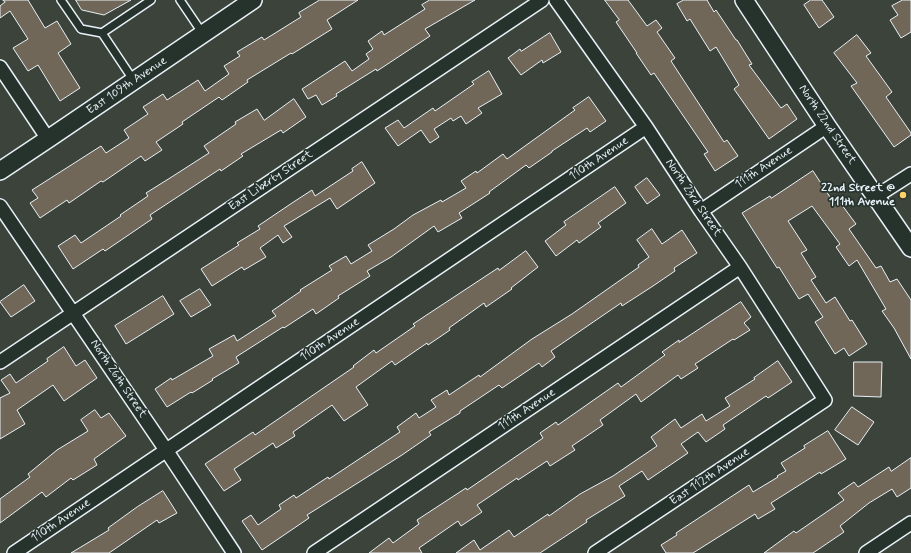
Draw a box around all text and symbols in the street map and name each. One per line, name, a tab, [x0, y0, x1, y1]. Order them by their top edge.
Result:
street label: East 109th Avenue	[84, 54, 170, 118]
street label: North 22nd Street	[795, 82, 859, 168]
street label: 110th Avenue	[567, 134, 631, 184]
street label: 111th Avenue	[733, 144, 795, 192]
street label: East Liberty Street	[226, 147, 316, 215]
street label: North 23rd Street	[662, 156, 724, 240]
place label: 22nd Street @ 111th Avenue	[821, 181, 895, 209]
marker: 22nd Street @ 111th Avenue	[898, 190, 908, 200]
street label: 110th Avenue	[298, 315, 362, 365]
street label: North 26th Street	[87, 337, 149, 421]
street label: 111th Avenue	[496, 386, 558, 434]
street label: East 112th Avenue	[667, 445, 753, 509]
street label: 110th Avenue	[29, 496, 93, 546]

